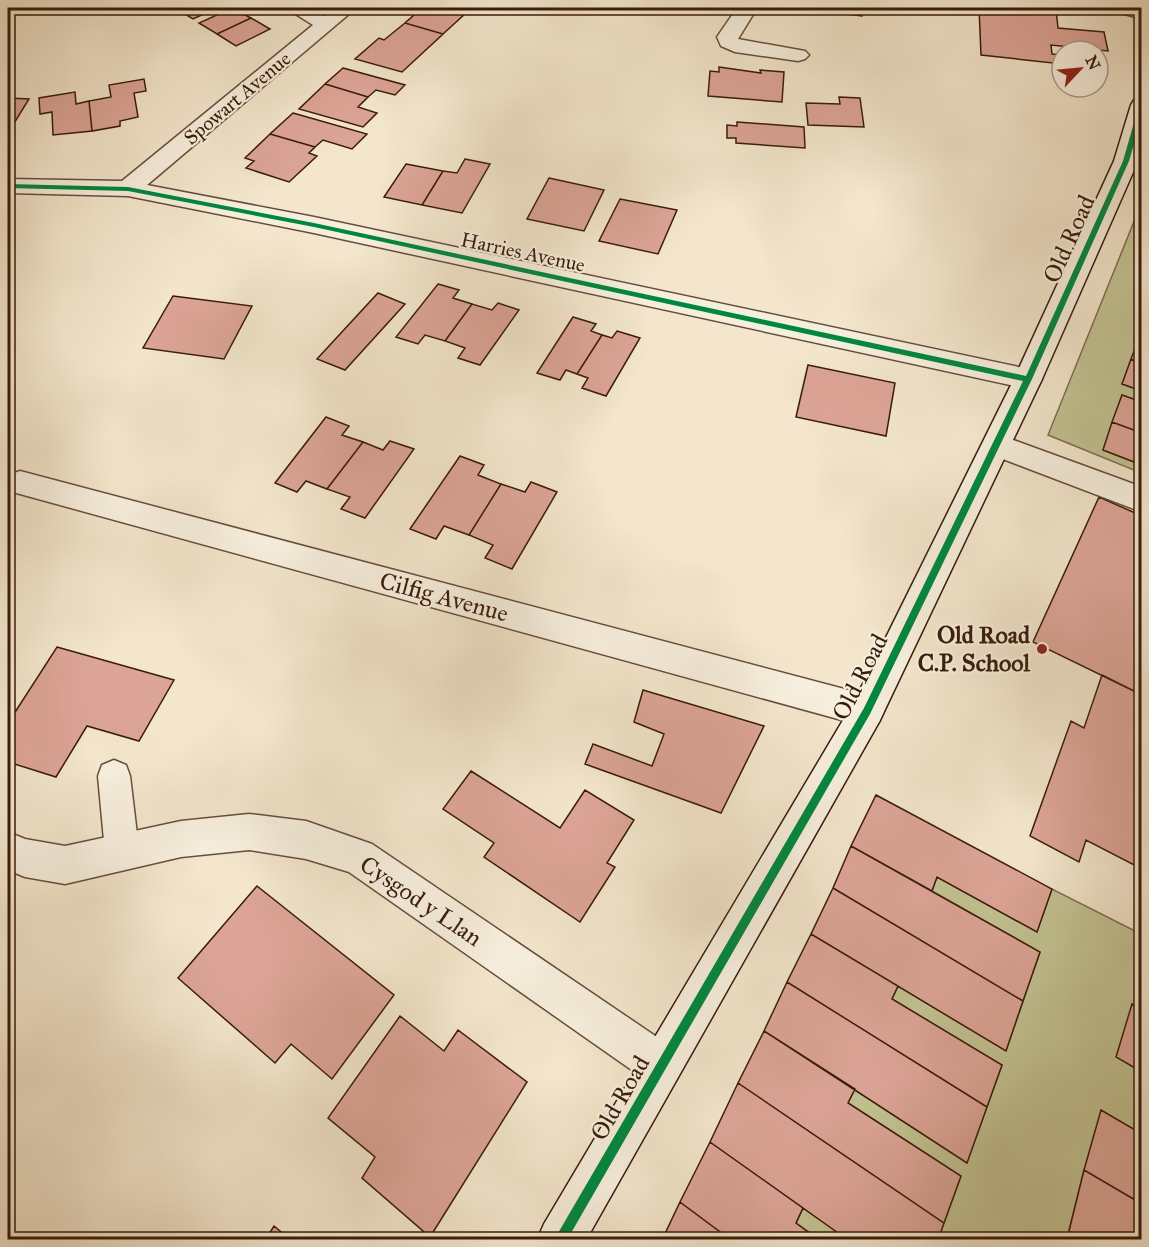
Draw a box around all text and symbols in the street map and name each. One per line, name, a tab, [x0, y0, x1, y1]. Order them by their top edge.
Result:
north arrow	[1050, 39, 1110, 99]
street label: Spowart Avenue	[179, 46, 295, 150]
text: N	[1082, 52, 1105, 73]
street label: Old Road	[1036, 190, 1102, 288]
street label: Harries Avenue	[459, 227, 587, 277]
street label: Cilfig Avenue	[376, 565, 512, 629]
place label: Old Road C.P. School	[918, 620, 1031, 678]
street label: Old Road	[826, 629, 894, 725]
marker: Old Road C.P. School	[1035, 642, 1049, 656]
street label: Cysgod y Llan	[354, 849, 488, 953]
street label: Old Road	[584, 1050, 656, 1146]

